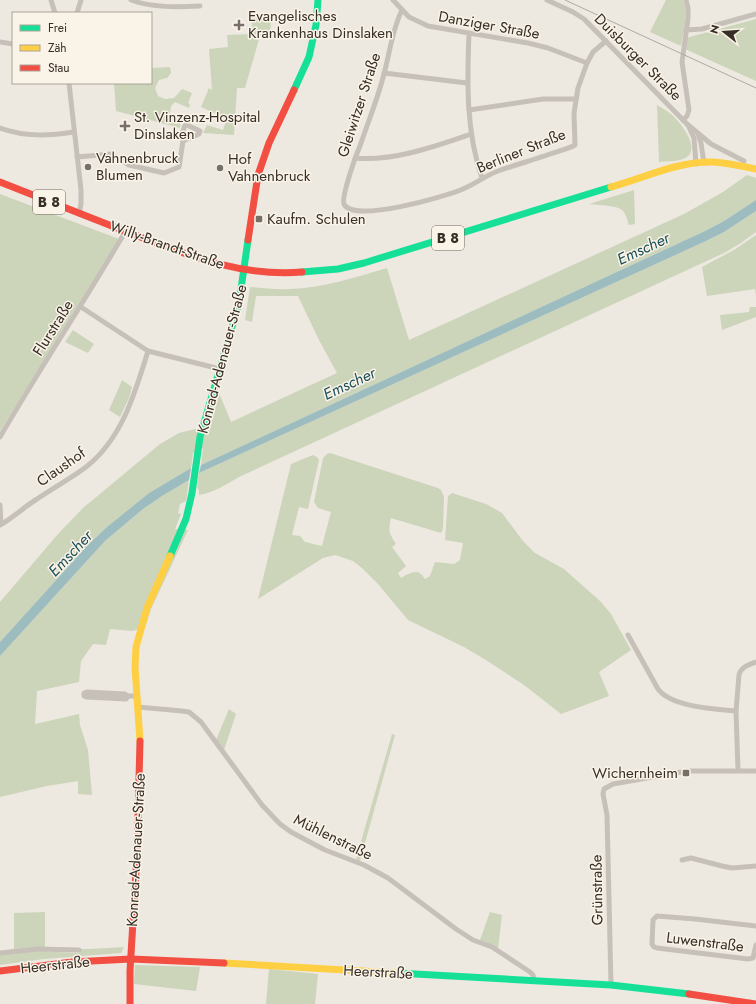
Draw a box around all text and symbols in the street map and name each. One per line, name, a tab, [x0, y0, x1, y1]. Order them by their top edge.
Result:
place label: Evangelisches Krankenhaus Dinslaken	[248, 5, 393, 44]
street label: Danziger Straße	[437, 5, 542, 45]
street label: Duisburger Straße	[589, 8, 687, 106]
legend	[12, 12, 152, 84]
north arrow	[704, 12, 744, 52]
text: Frei	[48, 19, 67, 37]
marker: Evangelisches Krankenhaus Dinslaken	[233, 19, 245, 31]
text: N	[706, 23, 723, 36]
text: Zäh	[48, 39, 67, 57]
street label: Gleiwitzer Straße	[332, 50, 386, 160]
text: Stau	[48, 59, 70, 77]
place label: St. Vinzenz-Hospital Dinslaken	[134, 106, 261, 145]
marker: St. Vinzenz-Hospital Dinslaken	[119, 120, 131, 132]
street label: Berliner Straße	[473, 123, 569, 179]
place label: Vahnenbruck Blumen	[96, 147, 179, 186]
place label: Hof Vahnenbruck	[228, 148, 311, 187]
marker: Vahnenbruck Blumen	[83, 162, 93, 172]
marker: Hof Vahnenbruck	[215, 163, 225, 173]
road number: B 8	[33, 190, 65, 214]
place label: Kaufm. Schulen	[267, 208, 366, 230]
marker: Kaufm. Schulen	[254, 214, 264, 224]
street label: Willy-Brandt-Straße	[107, 215, 227, 275]
road number: B 8	[432, 226, 464, 250]
water label: Emscher	[613, 226, 675, 271]
street label: Konrad-Adenauer-Straße	[191, 282, 253, 436]
street label: Flurstraße	[27, 296, 79, 360]
water label: Emscher	[319, 361, 381, 406]
street label: Claushof	[32, 442, 91, 492]
water label: Emscher	[43, 524, 99, 582]
place label: Wichernheim	[592, 762, 678, 784]
marker: Wichernheim	[681, 768, 691, 778]
street label: Konrad-Adenauer-Straße	[121, 772, 151, 927]
street label: Mühlenstraße	[290, 808, 376, 866]
street label: Grünstraße	[585, 854, 609, 926]
street label: Luwenstraße	[665, 926, 745, 958]
street label: Heerstraße	[19, 950, 91, 980]
street label: Heerstraße	[343, 959, 414, 985]

